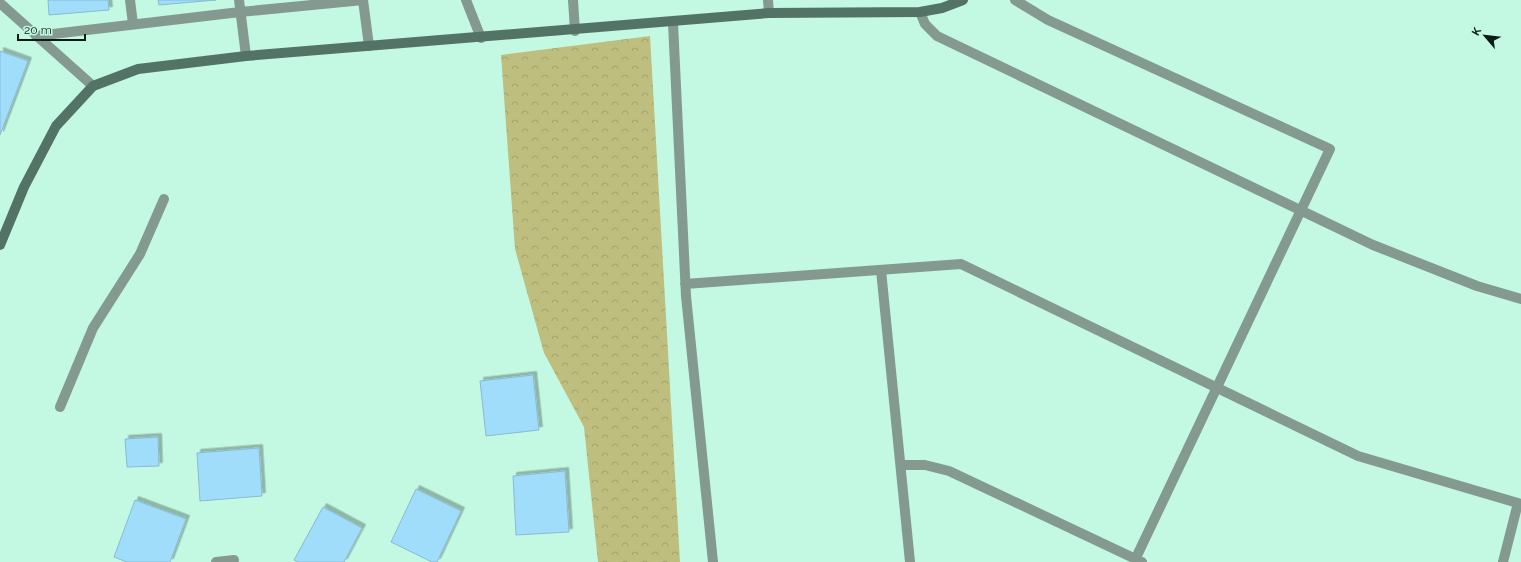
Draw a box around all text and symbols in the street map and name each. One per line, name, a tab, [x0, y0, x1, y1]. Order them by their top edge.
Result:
scale bar	[18, 16, 85, 42]
north arrow	[1465, 16, 1505, 56]
text: 20 m	[24, 23, 52, 37]
text: K	[1469, 25, 1484, 38]

